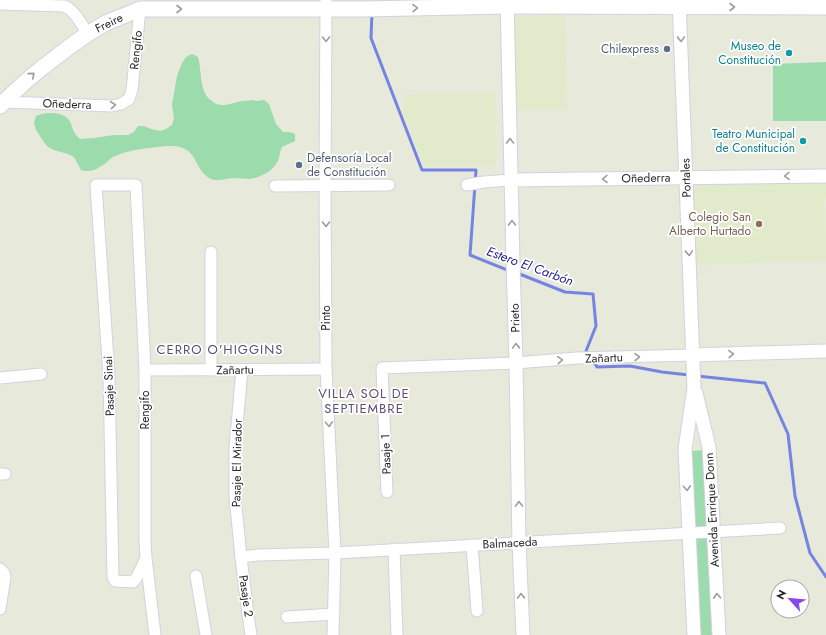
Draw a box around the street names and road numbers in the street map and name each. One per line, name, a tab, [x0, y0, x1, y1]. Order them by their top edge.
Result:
street label: Freire	[92, 9, 126, 37]
street label: Rengifo	[125, 29, 147, 70]
street label: Oñederra	[42, 94, 92, 114]
street label: Portales	[676, 158, 696, 198]
street label: Oñederra	[621, 169, 671, 187]
street label: Prieto	[505, 303, 525, 333]
street label: Pinto	[317, 305, 335, 331]
street label: Zañartu	[585, 348, 623, 368]
street label: Pasaje Sinai	[99, 356, 119, 416]
street label: Zañartu	[216, 361, 254, 379]
street label: Rengifo	[136, 390, 154, 430]
street label: Pasaje El Mirador	[227, 418, 247, 507]
street label: Pasaje 1	[376, 433, 396, 475]
street label: Avenida Enrique Donn	[700, 452, 724, 568]
street label: Balmaceda	[482, 533, 538, 553]
street label: Pasaje 2	[234, 574, 258, 618]

